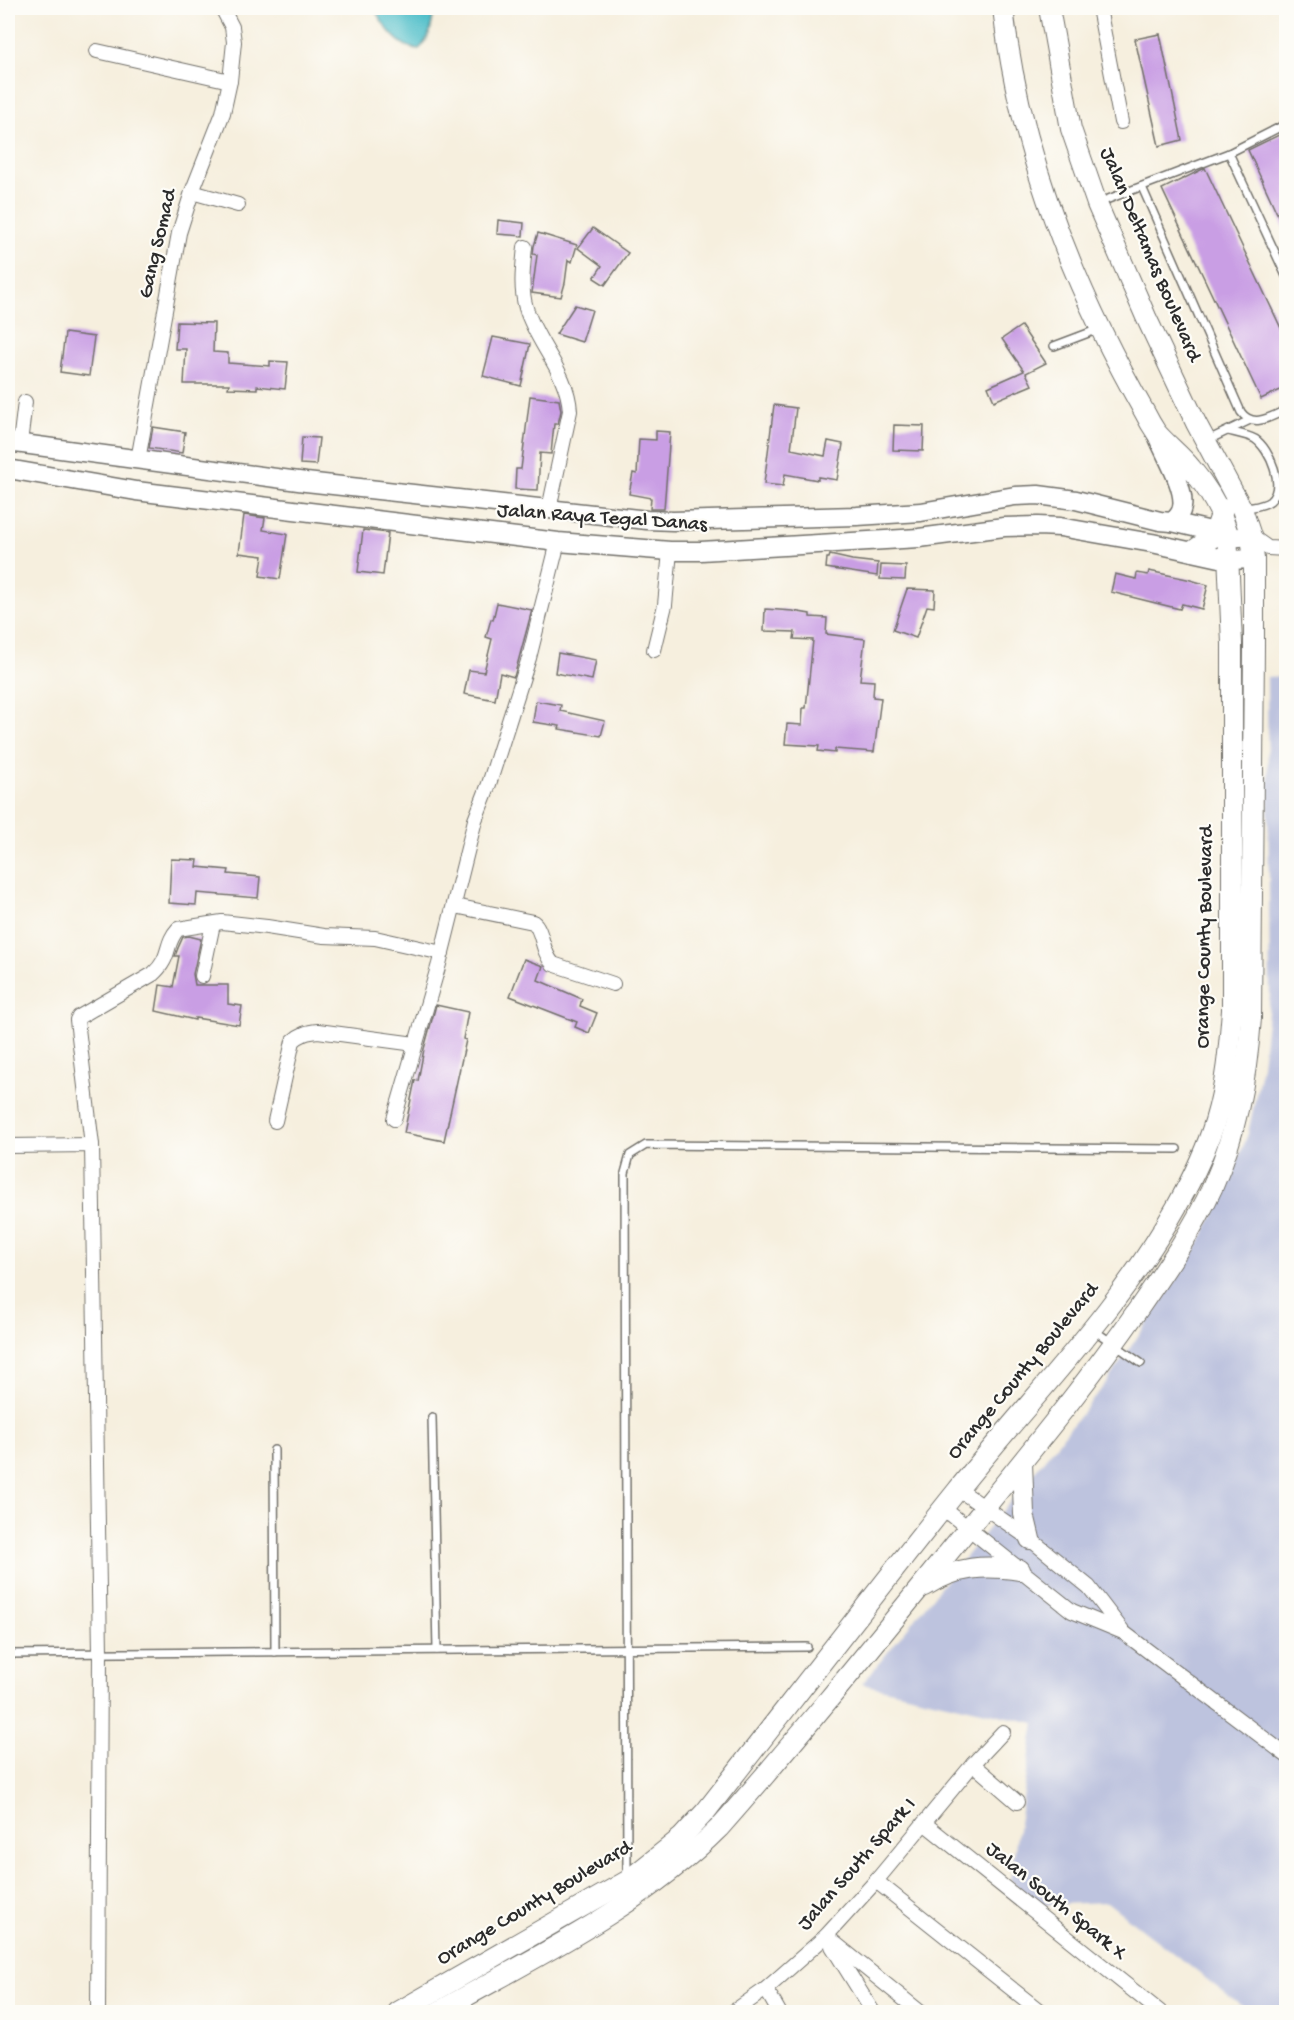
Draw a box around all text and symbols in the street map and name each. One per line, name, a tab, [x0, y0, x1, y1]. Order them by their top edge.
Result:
street label: Jalan Deltamas Boulevard	[1093, 144, 1206, 367]
street label: Gang Somad	[134, 185, 184, 301]
street label: Jalan Raya Tegal Danas	[496, 499, 709, 539]
street label: Orange County Boulevard	[1192, 824, 1220, 1049]
street label: Orange County Boulevard	[943, 1277, 1106, 1465]
street label: Jalan South Spark I	[793, 1793, 923, 1937]
street label: Orange County Boulevard	[433, 1835, 638, 1972]
street label: Jalan South Spark X	[980, 1838, 1131, 1967]

